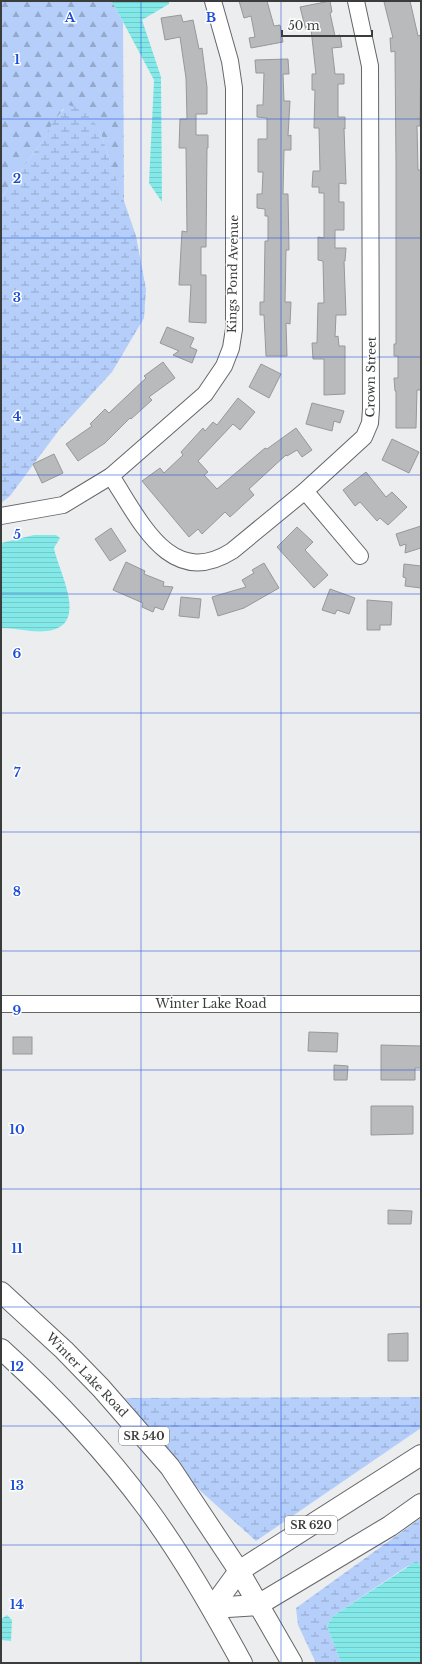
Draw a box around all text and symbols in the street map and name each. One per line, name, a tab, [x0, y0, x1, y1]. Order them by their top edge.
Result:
text: A	[64, 9, 76, 26]
text: B	[206, 9, 216, 26]
scale bar	[282, 12, 372, 38]
text: 50 m	[288, 18, 320, 33]
text: 1	[14, 51, 20, 68]
text: 2	[13, 170, 21, 187]
street label: Kings Pond Avenue	[224, 214, 241, 333]
text: 3	[13, 289, 21, 306]
street label: Crown Street	[362, 336, 379, 418]
text: 4	[13, 408, 22, 425]
text: 5	[13, 526, 21, 543]
text: 6	[13, 645, 22, 662]
text: 7	[14, 764, 21, 781]
text: 8	[13, 883, 21, 900]
street label: Winter Lake Road	[154, 996, 267, 1011]
text: 9	[13, 1002, 22, 1019]
text: 10	[9, 1121, 25, 1138]
text: 11	[11, 1240, 23, 1257]
street label: Winter Lake Road	[43, 1329, 131, 1420]
text: 12	[10, 1358, 24, 1375]
road number: SR 540	[119, 1427, 169, 1445]
text: 13	[10, 1477, 24, 1494]
road number: SR 620	[285, 1516, 337, 1534]
text: 14	[10, 1596, 25, 1613]

